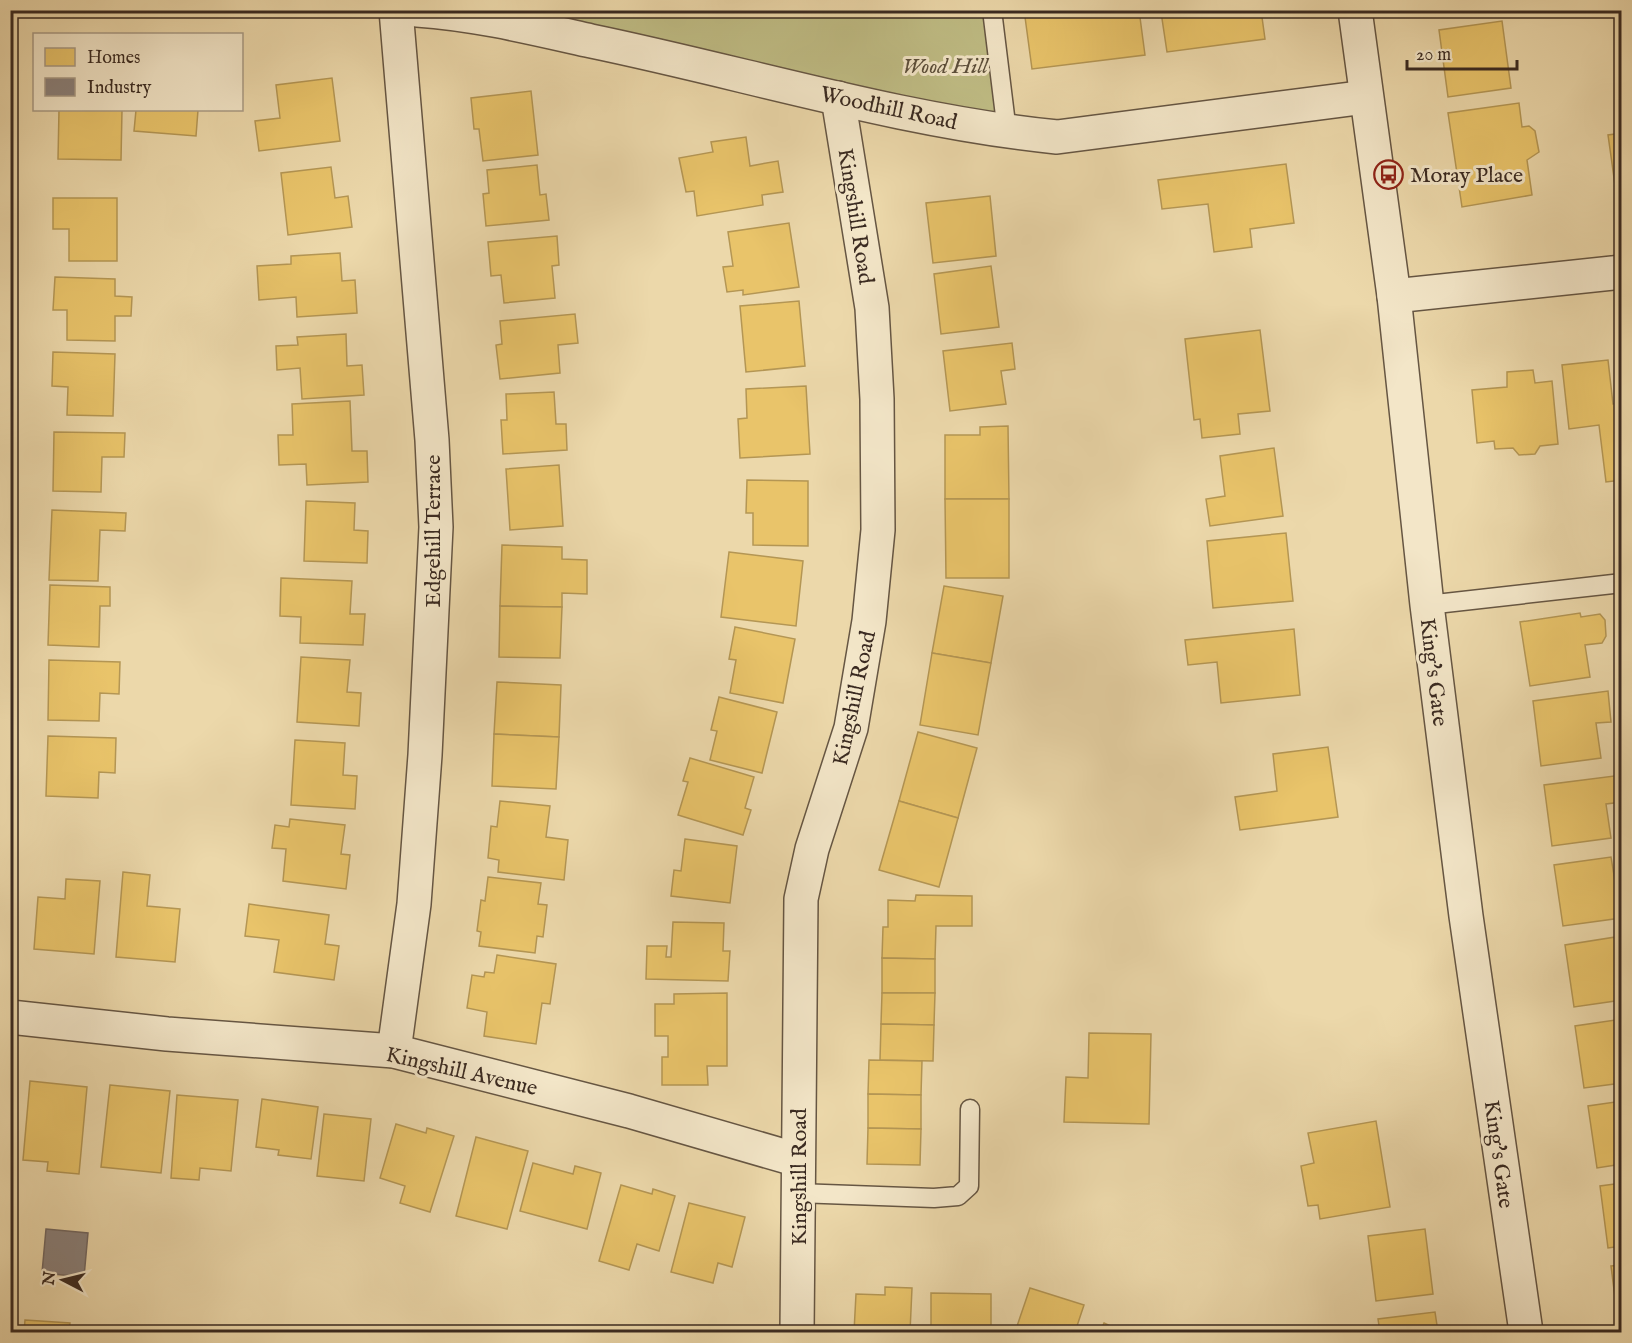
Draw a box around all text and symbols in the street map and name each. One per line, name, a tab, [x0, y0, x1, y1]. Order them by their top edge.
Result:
legend	[33, 33, 243, 111]
scale bar	[1407, 33, 1516, 71]
text: 20 m	[1416, 44, 1451, 67]
text: Homes	[87, 47, 140, 70]
park label: Wood Hill	[902, 53, 990, 81]
text: Industry	[87, 77, 151, 100]
street label: Woodhill Road	[817, 81, 960, 137]
street label: Kingshill Road	[830, 146, 880, 287]
bus stop icon: Moray Place	[1373, 158, 1405, 190]
place label: Moray Place	[1410, 162, 1523, 190]
street label: Edgehill Terrace	[420, 455, 448, 607]
street label: King's Gate	[1412, 616, 1454, 728]
street label: Kingshill Road	[827, 628, 883, 769]
street label: Kingshill Avenue	[383, 1041, 540, 1103]
street label: King's Gate	[1477, 1098, 1519, 1210]
street label: Kingshill Road	[786, 1108, 814, 1246]
north arrow	[33, 1250, 93, 1310]
text: N	[39, 1270, 61, 1287]

